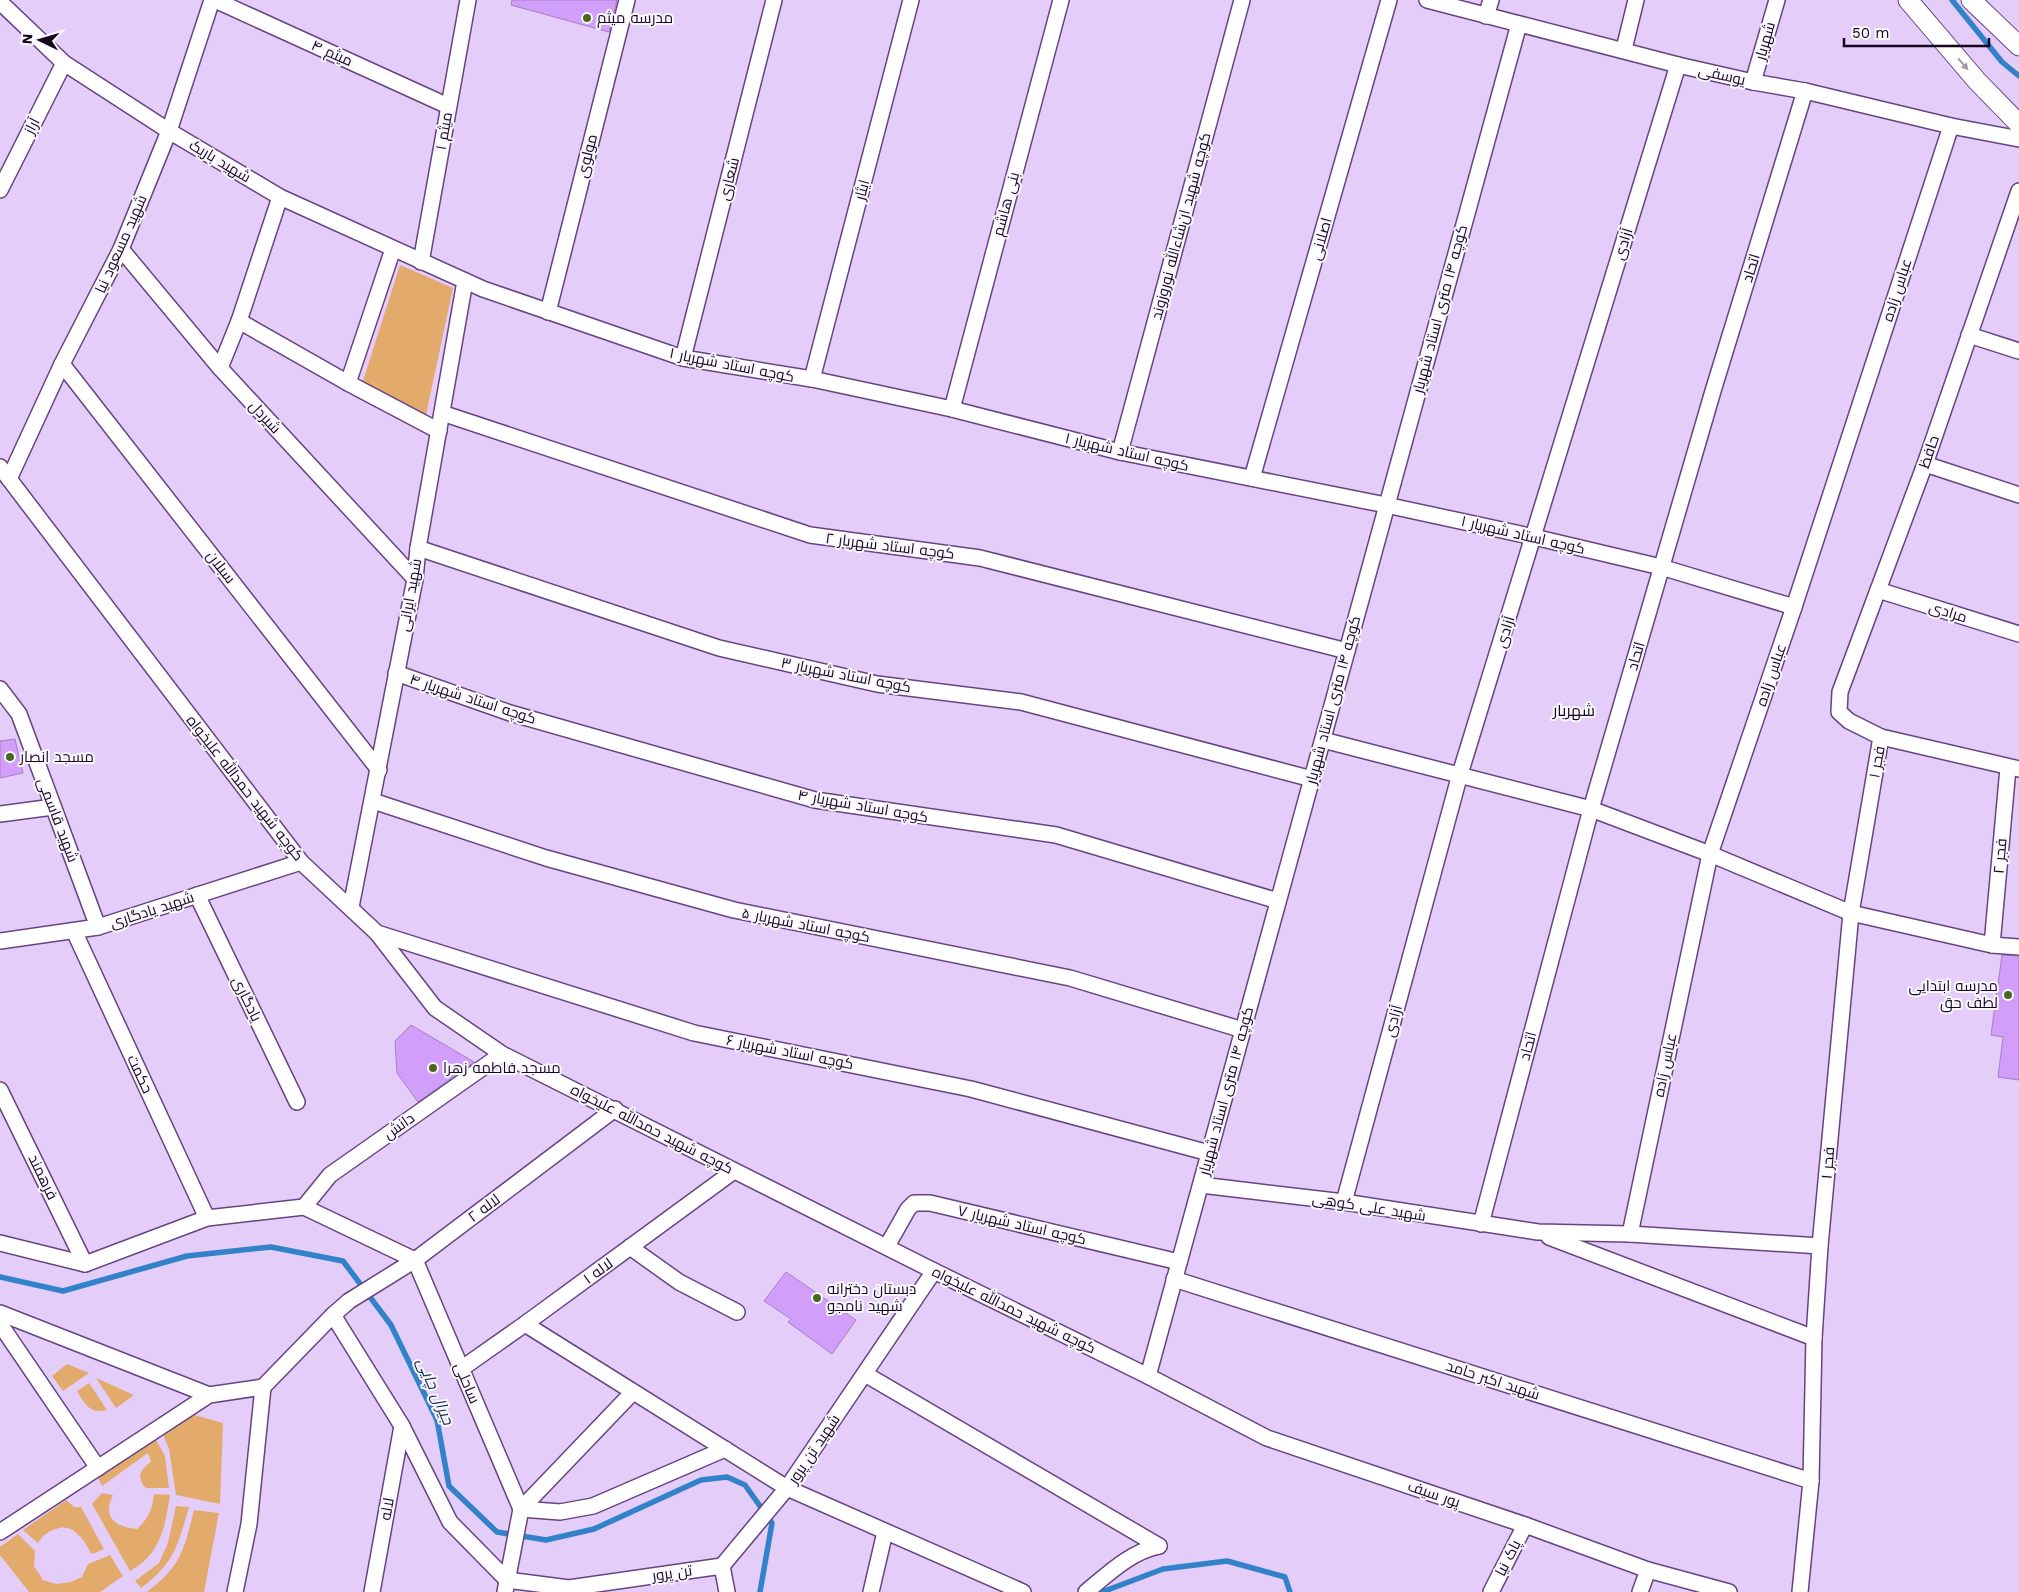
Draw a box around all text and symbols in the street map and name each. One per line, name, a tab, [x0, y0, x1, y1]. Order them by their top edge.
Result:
place label: مدرسه میثم	[597, 9, 673, 28]
marker: مدرسه میثم	[581, 12, 593, 24]
north arrow	[15, 15, 65, 65]
scale bar	[1844, 15, 1989, 47]
street label: شهریار	[1751, 20, 1780, 64]
text: 50 m	[1852, 24, 1889, 42]
text: N	[19, 33, 35, 45]
street label: میثم ۴	[308, 36, 355, 71]
one-way arrow	[1957, 57, 1969, 69]
street label: یوسفی	[1696, 61, 1747, 90]
street label: میثم ۱	[432, 111, 457, 151]
street label: آراز	[20, 115, 44, 138]
street label: کوچه شهید ان‌شاءالله نوروزوند	[1146, 130, 1216, 322]
street label: مولوی	[573, 132, 602, 180]
street label: شهید باریک	[185, 136, 254, 187]
street label: شعاری	[715, 156, 744, 203]
street label: بنی هاشم	[989, 170, 1024, 238]
street label: ایثار	[850, 178, 873, 203]
street label: شهید مسعود نیا	[91, 192, 152, 296]
street label: اصلانی	[1306, 216, 1337, 263]
street label: کوچه ۱۴ متری استاد شهریار	[1409, 223, 1472, 396]
street label: آزادی	[1610, 226, 1637, 263]
street label: اتحاد	[1738, 252, 1764, 284]
street label: عباس زاده	[1878, 256, 1917, 324]
street label: کوچه استاد شهریار ۱	[668, 344, 796, 387]
street label: شیردل	[245, 397, 285, 437]
street label: کوچه استاد شهریار ۱	[1063, 429, 1191, 476]
street label: حافظ	[1915, 433, 1943, 471]
street label: کوچه استاد شهریار ۱	[1459, 512, 1587, 559]
street label: کوچه استاد شهریار ۲	[824, 529, 956, 564]
street label: سبلان	[202, 547, 239, 588]
street label: شهید ایرانی	[395, 557, 426, 633]
street label: مرادی	[1926, 598, 1969, 627]
street label: کوچه ۱۴ متری استاد شهریار	[1302, 614, 1365, 787]
street label: آزادی	[1492, 614, 1519, 651]
street label: اتحاد	[1623, 640, 1649, 672]
street label: عباس زاده	[1752, 641, 1791, 709]
street label: کوچه استاد شهریار ۳	[779, 654, 913, 697]
street label: کوچه استاد شهریار ۴	[407, 670, 539, 729]
district label: شهریار	[1552, 701, 1595, 721]
street label: کوچه شهید حمدالله علیخواه	[182, 711, 308, 865]
street label: فجر ۱	[1865, 744, 1889, 780]
place label: مسجد انصار	[19, 748, 94, 766]
marker: مسجد انصار	[4, 751, 16, 763]
street label: شهید قاسمی	[33, 775, 82, 865]
street label: کوچه استاد شهریار ۴	[796, 786, 930, 827]
street label: فجر ۲	[1989, 837, 2011, 875]
street label: شهید یادگاری	[108, 888, 197, 933]
street label: کوچه استاد شهریار ۵	[740, 904, 872, 947]
street label: یادگاری	[228, 974, 266, 1025]
place label: مدرسه ابتدایی لطف حق	[1908, 977, 1998, 1013]
marker: مدرسه ابتدایی لطف حق	[2002, 989, 2014, 1001]
street label: آزادی	[1380, 1003, 1407, 1039]
street label: کوچه ۱۴ متری استاد شهریار	[1195, 1005, 1258, 1178]
street label: اتحاد	[1516, 1030, 1540, 1062]
street label: کوچه استاد شهریار ۶	[725, 1031, 855, 1074]
street label: عباس زاده	[1649, 1031, 1682, 1099]
street label: حکمت	[123, 1052, 157, 1096]
place label: مسجد فاطمه زهرا	[443, 1059, 561, 1077]
marker: مسجد فاطمه زهرا	[427, 1062, 439, 1074]
street label: کوچه شهید حمدالله علیخواه	[567, 1079, 737, 1179]
street label: دانش	[380, 1109, 419, 1144]
street label: فجر ۱	[1818, 1146, 1838, 1180]
street label: فرهمند	[24, 1151, 62, 1203]
street label: شهید علی کوهی	[1311, 1189, 1427, 1226]
street label: لاله ۲	[464, 1190, 504, 1226]
street label: کوچه استاد شهریار ۷	[956, 1201, 1088, 1250]
street label: لاله ۱	[580, 1254, 616, 1288]
street label: کوچه شهید حمدالله علیخواه	[929, 1262, 1099, 1358]
place label: دبستان دخترانه شهید نامجو	[827, 1280, 916, 1316]
marker: دبستان دخترانه شهید نامجو	[811, 1292, 823, 1304]
water label: جیرال چایی	[412, 1355, 459, 1429]
street label: شهید اکبر حامد	[1443, 1356, 1542, 1405]
street label: ساحلی	[449, 1360, 484, 1407]
street label: شهید تن پرور	[784, 1411, 845, 1489]
street label: پور سیف	[1405, 1477, 1463, 1512]
street label: لاله	[376, 1496, 398, 1522]
street label: پاک نیا	[1491, 1537, 1526, 1580]
street label: تن پرور	[650, 1561, 693, 1586]

